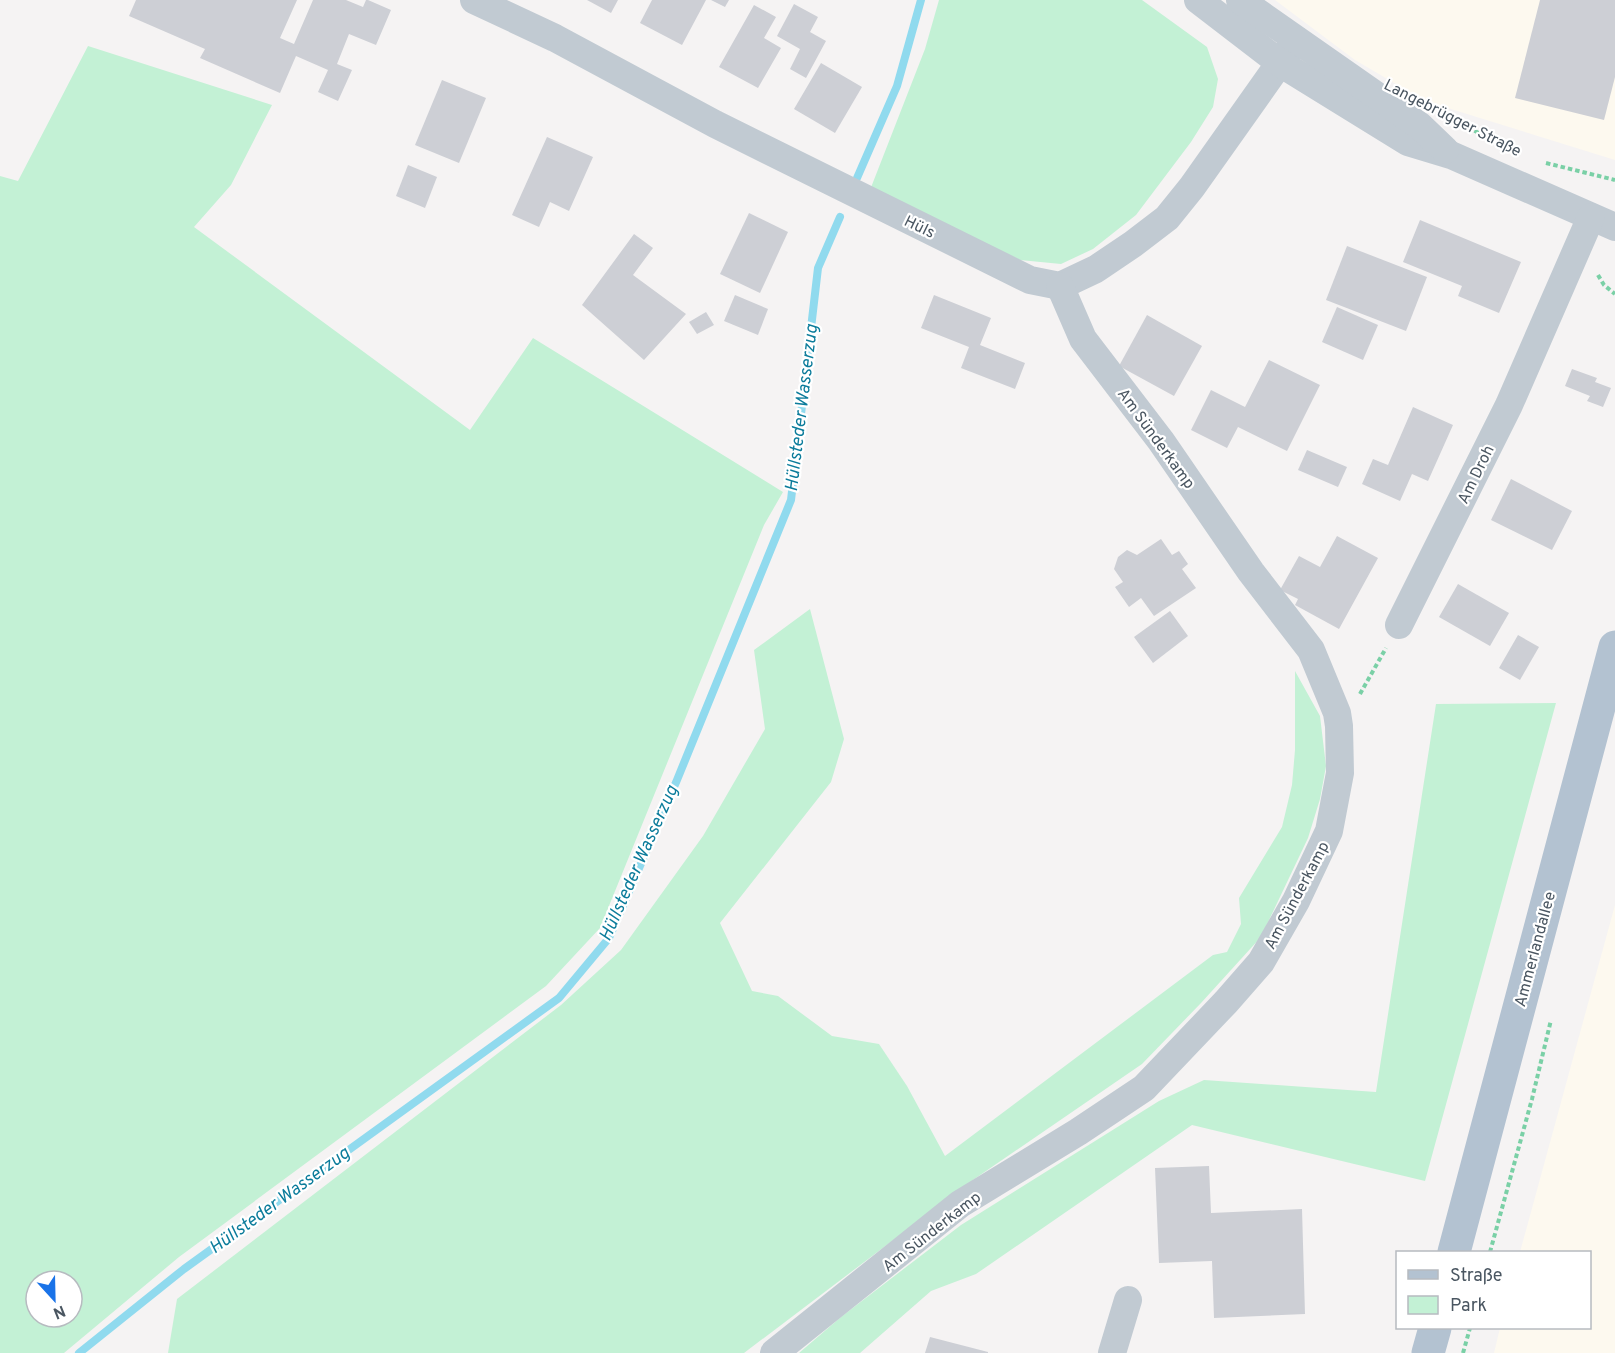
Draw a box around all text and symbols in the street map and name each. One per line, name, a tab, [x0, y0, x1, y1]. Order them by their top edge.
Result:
street label: Langebrügger Straße	[1380, 75, 1524, 162]
street label: Hüls	[900, 212, 938, 244]
water label: Hüllsteder Wasserzug	[781, 323, 824, 493]
street label: Am Sünderkamp	[1112, 385, 1199, 493]
street label: Am Droh	[1454, 442, 1500, 508]
water label: Hüllsteder Wasserzug	[595, 782, 684, 945]
street label: Am Sünderkamp	[1261, 839, 1335, 953]
street label: Ammerlandallee	[1511, 890, 1561, 1009]
water label: Hüllsteder Wasserzug	[205, 1142, 355, 1260]
street label: Am Sünderkamp	[879, 1188, 985, 1277]
legend	[1396, 1251, 1591, 1329]
text: Straße	[1450, 1265, 1502, 1288]
north arrow	[24, 1269, 84, 1329]
text: Park	[1450, 1295, 1487, 1318]
text: N	[50, 1300, 68, 1322]

